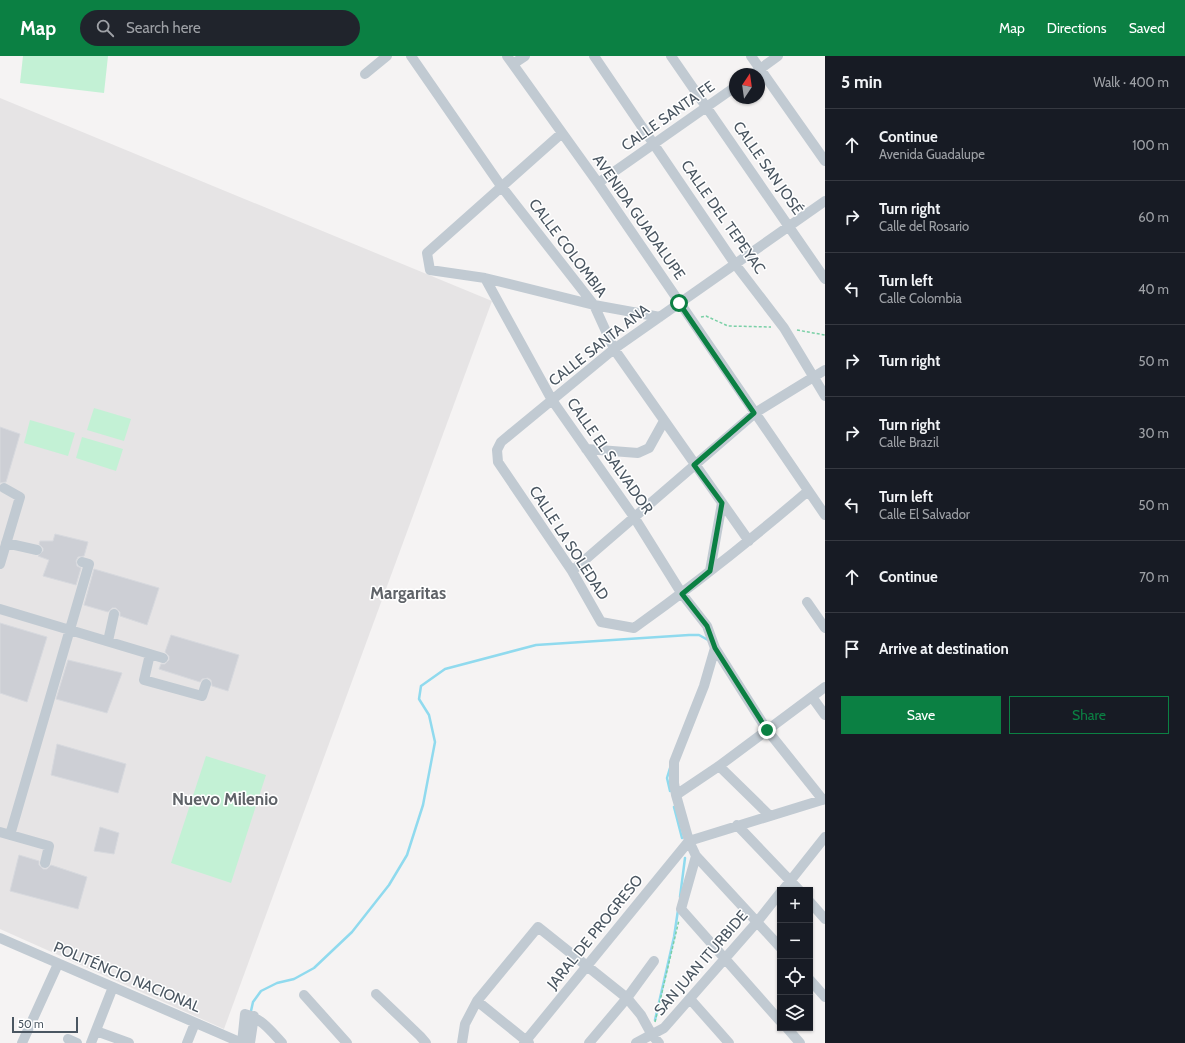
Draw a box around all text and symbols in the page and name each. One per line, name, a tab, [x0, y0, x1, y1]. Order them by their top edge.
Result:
search box	[80, 10, 360, 46]
text: Map	[20, 17, 56, 40]
icon: search	[94, 17, 116, 39]
text: Search here	[126, 19, 201, 37]
text: Map	[999, 19, 1025, 37]
text: Directions	[1047, 19, 1107, 37]
text: Saved	[1129, 19, 1165, 37]
north arrow	[729, 68, 765, 104]
text: 5 min	[841, 72, 882, 92]
text: Walk · 400 m	[1093, 74, 1169, 90]
street label: CALLE SANTA FE	[618, 77, 718, 155]
street label: CALLE SAN JOSÉ	[729, 117, 808, 218]
text: Continue	[879, 128, 938, 146]
icon: ahead	[841, 134, 863, 156]
text: 100 m	[1132, 137, 1169, 153]
text: Avenida Guadalupe	[879, 146, 985, 162]
street label: AVENIDA GUADALUPE	[589, 151, 689, 283]
street label: CALLE DEL TEPEYAC	[677, 157, 769, 277]
street label: CALLE COLOMBIA	[525, 195, 611, 301]
text: Turn right	[879, 200, 940, 218]
icon: right	[841, 206, 863, 228]
text: 60 m	[1138, 209, 1169, 225]
text: Calle del Rosario	[879, 218, 969, 234]
text: Turn left	[879, 272, 933, 290]
icon: left	[841, 278, 863, 300]
text: 40 m	[1138, 281, 1169, 297]
text: Calle Colombia	[879, 290, 962, 306]
route start	[670, 294, 688, 312]
street label: CALLE SANTA ANA	[545, 300, 653, 390]
icon: right	[841, 350, 863, 372]
text: Turn right	[879, 352, 940, 370]
text: 50 m	[1139, 353, 1169, 369]
street label: CALLE EL SALVADOR	[563, 395, 657, 517]
text: Turn right	[879, 416, 940, 434]
icon: right	[841, 422, 863, 444]
text: 30 m	[1139, 425, 1169, 441]
text: Calle Brazil	[879, 434, 939, 450]
street label: CALLE LA SOLEDAD	[525, 483, 613, 603]
text: Turn left	[879, 488, 933, 506]
icon: left	[841, 494, 863, 516]
text: 50 m	[1139, 497, 1169, 513]
text: Calle El Salvador	[879, 506, 970, 522]
icon: ahead	[841, 566, 863, 588]
text: Continue	[879, 568, 938, 586]
text: 70 m	[1139, 569, 1169, 585]
district label: Margaritas	[370, 583, 446, 603]
icon: arrive	[841, 638, 863, 660]
text: Arrive at destination	[879, 640, 1009, 658]
button: Save	[841, 696, 1001, 734]
button: Share	[1009, 696, 1169, 734]
route end	[758, 721, 776, 739]
district label: Nuevo Milenio	[172, 789, 278, 809]
street label: JARAL DE PROGRESO	[543, 871, 647, 994]
map controls	[777, 887, 813, 1031]
button: +	[777, 887, 813, 923]
street label: SAN JUAN ITURBIDE	[650, 907, 752, 1019]
button: −	[777, 923, 813, 959]
street label: POLITÉNCIO NACIONAL	[51, 937, 204, 1016]
button: locate	[777, 959, 813, 995]
button: layers	[777, 995, 813, 1031]
scale bar	[12, 1015, 78, 1034]
text: 50 m	[18, 1017, 44, 1031]

